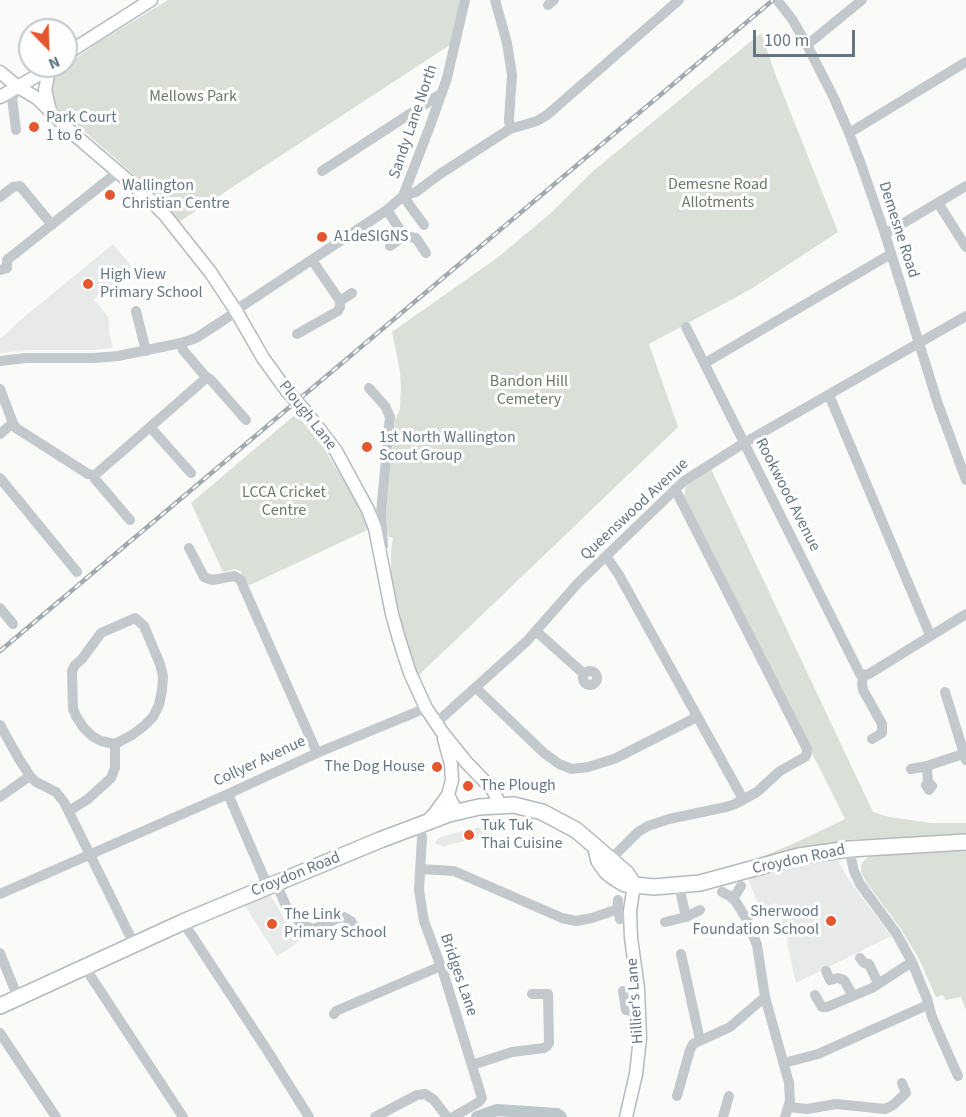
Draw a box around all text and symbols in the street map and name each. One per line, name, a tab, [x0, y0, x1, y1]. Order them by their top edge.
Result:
north arrow	[18, 18, 78, 78]
scale bar	[756, 18, 858, 56]
text: 100 m	[764, 28, 809, 53]
text: N	[45, 51, 63, 75]
street label: Sandy Lane North	[385, 62, 443, 182]
park label: Mellows Park	[149, 87, 237, 107]
place label: Park Court 1 to 6	[46, 108, 117, 146]
marker: Park Court 1 to 6	[27, 120, 41, 134]
park label: Demesne Road Allotments	[668, 175, 768, 213]
place label: Wallington Christian Centre	[122, 176, 230, 214]
street label: Demesne Road	[873, 180, 923, 280]
marker: Wallington Christian Centre	[103, 188, 117, 202]
place label: A1deSIGNS	[334, 227, 409, 247]
marker: A1deSIGNS	[315, 230, 329, 244]
place label: High View Primary School	[100, 265, 202, 303]
marker: High View Primary School	[81, 277, 95, 291]
park label: Bandon Hill Cemetery	[490, 372, 568, 410]
street label: Plough Lane	[274, 377, 340, 455]
place label: 1st North Wallington Scout Group	[379, 428, 516, 466]
street label: Rookwood Avenue	[750, 435, 824, 555]
marker: 1st North Wallington Scout Group	[360, 440, 374, 454]
street label: Queenswood Avenue	[577, 455, 693, 565]
park label: LCCA Cricket Centre	[242, 483, 326, 521]
street label: Collyer Avenue	[211, 732, 309, 792]
place label: The Dog House	[324, 757, 425, 777]
marker: The Dog House	[430, 760, 444, 774]
place label: The Plough	[480, 776, 556, 796]
marker: The Plough	[461, 779, 475, 793]
place label: Tuk Tuk Thai Cuisine	[481, 816, 562, 854]
marker: Tuk Tuk Thai Cuisine	[462, 828, 476, 842]
street label: Croydon Road	[751, 841, 847, 879]
street label: Croydon Road	[249, 848, 343, 902]
place label: Sherwood Foundation School	[693, 902, 819, 940]
place label: The Link Primary School	[284, 905, 386, 943]
marker: Sherwood Foundation School	[824, 914, 838, 928]
marker: The Link Primary School	[265, 917, 279, 931]
street label: Bridges Lane	[435, 931, 481, 1019]
street label: Hillier's Lane	[623, 957, 649, 1045]

